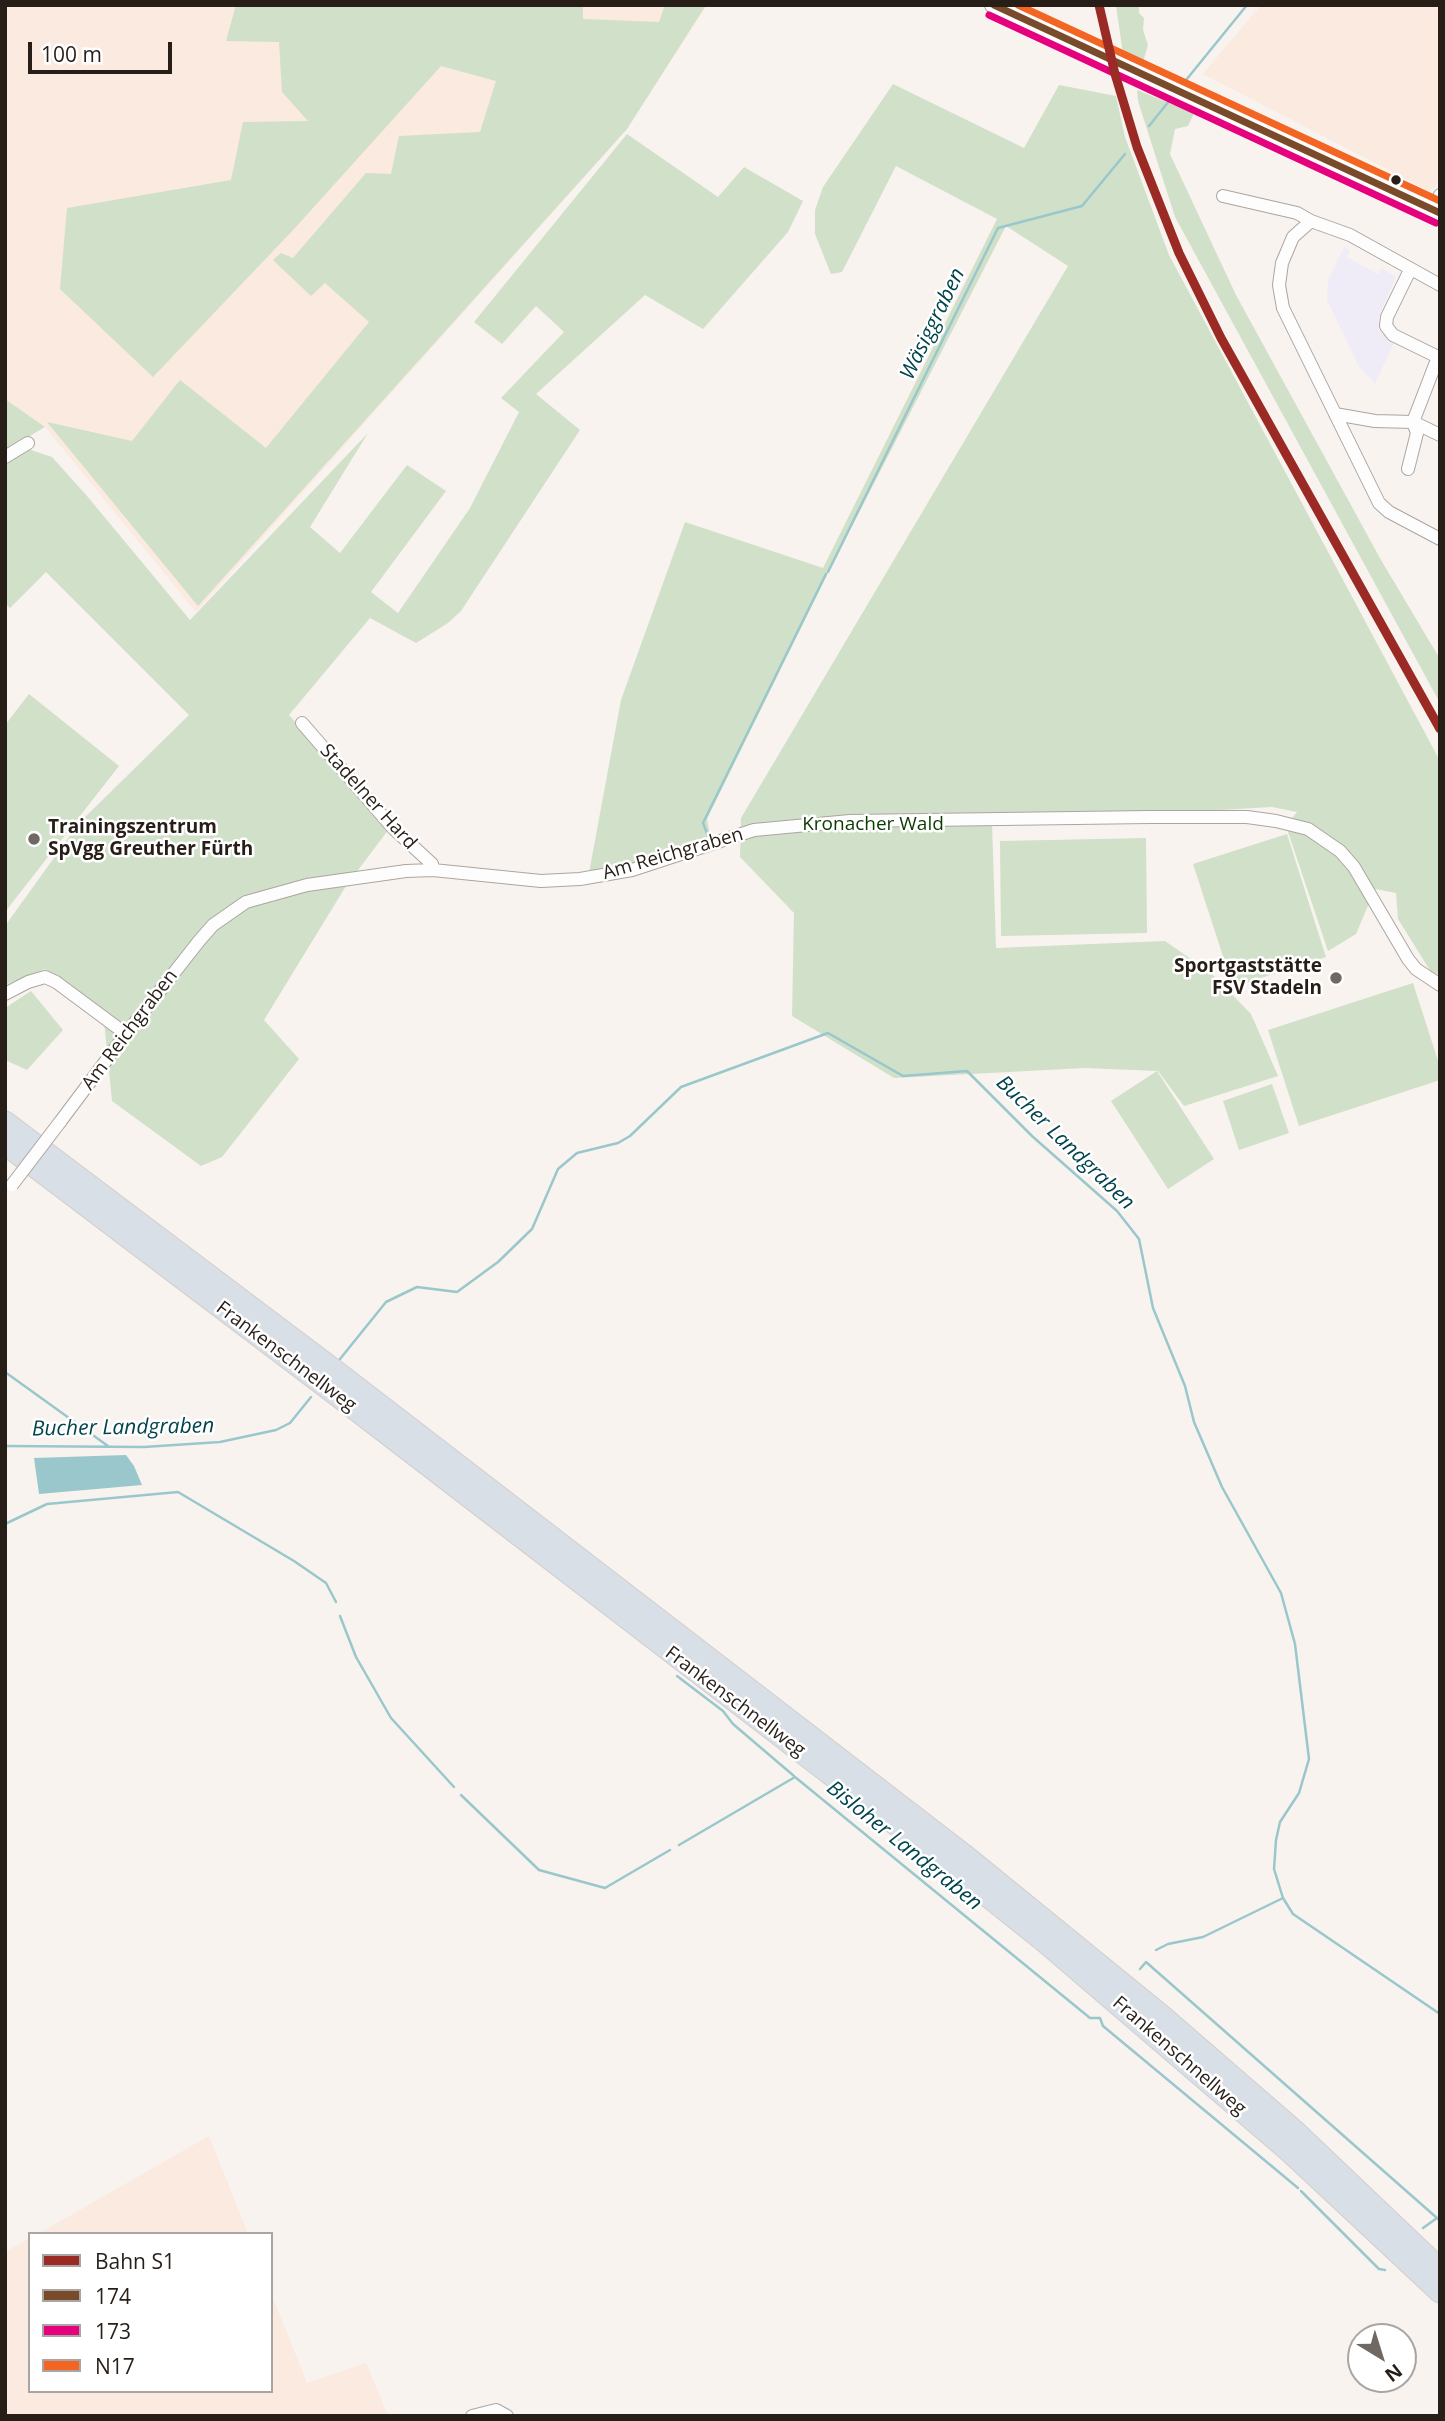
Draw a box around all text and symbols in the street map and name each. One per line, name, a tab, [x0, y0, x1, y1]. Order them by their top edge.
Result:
scale bar	[32, 28, 175, 72]
text: 100 m	[41, 40, 102, 68]
unlabelled marker	[1389, 173, 1403, 187]
water label: Wäsiggraben	[895, 264, 971, 384]
street label: Stadelner Hard	[315, 740, 421, 854]
park label: Kronacher Wald	[802, 814, 944, 836]
place label: Trainingszentrum SpVgg Greuther Fürth	[48, 817, 253, 861]
street label: Am Reichgraben	[600, 823, 746, 885]
marker: Trainingszentrum SpVgg Greuther Fürth	[26, 831, 42, 847]
place label: Sportgaststätte FSV Stadeln	[1174, 956, 1322, 1000]
street label: Am Reichgraben	[77, 965, 183, 1095]
marker: Sportgaststätte FSV Stadeln	[1328, 970, 1344, 986]
water label: Bucher Landgraben	[991, 1071, 1139, 1215]
street label: Frankenschnellweg	[211, 1297, 361, 1417]
water label: Bucher Landgraben	[32, 1414, 214, 1442]
street label: Frankenschnellweg	[660, 1642, 810, 1762]
water label: Bisloher Landgraben	[821, 1776, 987, 1916]
street label: Frankenschnellweg	[1108, 1992, 1250, 2120]
legend	[28, 2232, 273, 2393]
text: Bahn S1	[95, 2247, 175, 2275]
text: 174	[95, 2282, 131, 2310]
text: 173	[95, 2317, 131, 2345]
north arrow	[1347, 2323, 1417, 2393]
text: N17	[95, 2352, 135, 2380]
text: N	[1380, 2358, 1408, 2388]

